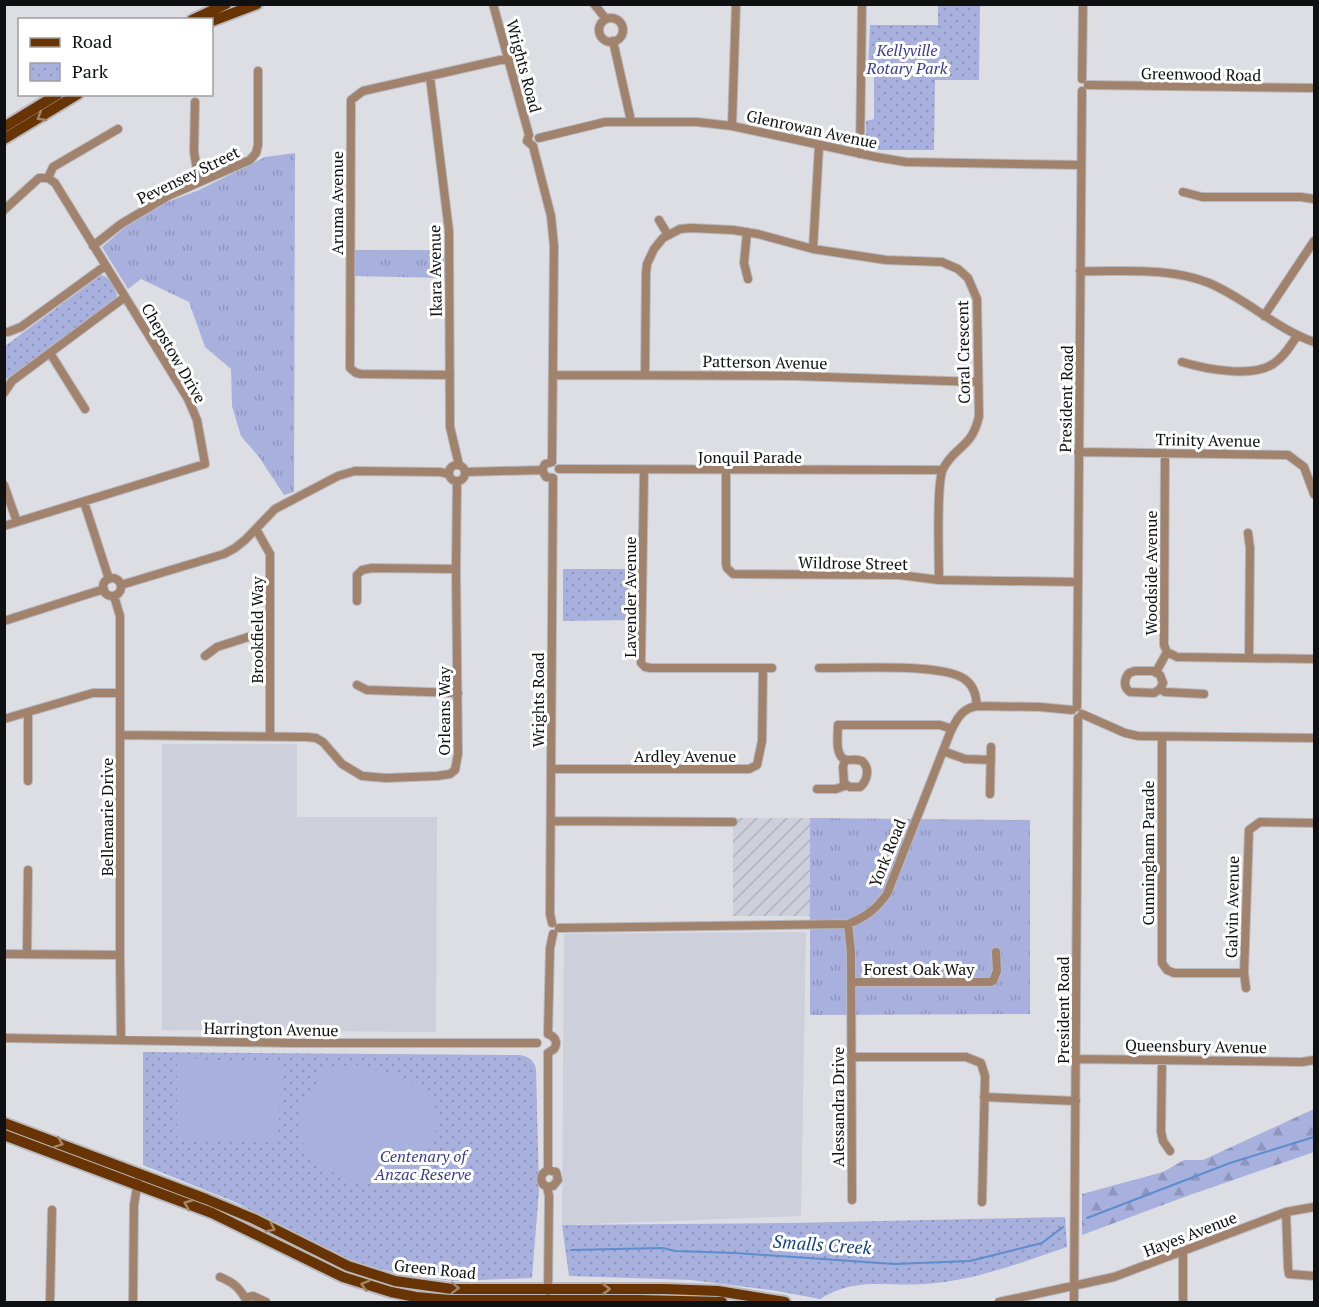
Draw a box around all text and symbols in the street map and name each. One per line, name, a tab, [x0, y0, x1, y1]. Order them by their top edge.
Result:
street label: Wrights Road	[501, 17, 547, 115]
legend	[18, 18, 213, 96]
text: Road	[72, 29, 112, 53]
park label: Kellyville Rotary Park	[866, 39, 948, 79]
text: Park	[72, 59, 109, 83]
street label: Greenwood Road	[1141, 62, 1261, 86]
street label: Glenrowan Avenue	[744, 104, 880, 154]
one-way arrow	[37, 109, 47, 121]
street label: Pevensey Street	[133, 141, 243, 209]
street label: Aruma Avenue	[326, 151, 348, 255]
street label: Ikara Avenue	[423, 225, 447, 317]
street label: Chepstow Drive	[136, 299, 212, 407]
street label: Coral Crescent	[951, 300, 975, 404]
street label: President Road	[1054, 345, 1078, 453]
street label: Patterson Avenue	[702, 350, 828, 374]
street label: Trinity Avenue	[1155, 428, 1261, 452]
street label: Jonquil Parade	[698, 446, 802, 468]
street label: Woodside Avenue	[1140, 510, 1162, 636]
street label: Lavender Avenue	[619, 536, 641, 658]
street label: Wildrose Street	[798, 551, 908, 575]
street label: Brookfield Way	[246, 575, 268, 684]
street label: Wrights Road	[527, 652, 549, 748]
street label: Orleans Way	[433, 665, 455, 756]
street label: Ardley Avenue	[634, 745, 736, 767]
street label: Bellemarie Drive	[96, 758, 118, 876]
street label: Cunningham Parade	[1137, 780, 1159, 926]
street label: York Road	[863, 816, 911, 890]
street label: Galvin Avenue	[1220, 856, 1244, 958]
street label: President Road	[1052, 956, 1074, 1064]
street label: Forest Oak Way	[864, 958, 975, 980]
street label: Harrington Avenue	[203, 1017, 339, 1041]
street label: Queensbury Avenue	[1125, 1034, 1267, 1058]
street label: Alessandra Drive	[827, 1047, 849, 1167]
one-way arrow	[53, 1136, 64, 1148]
park label: Centenary of Anzac Reserve	[374, 1145, 471, 1185]
one-way arrow	[183, 1199, 194, 1211]
street label: Hayes Avenue	[1140, 1206, 1240, 1262]
one-way arrow	[265, 1221, 276, 1232]
water label: Smalls Creek	[772, 1229, 873, 1259]
street label: Green Road	[393, 1254, 477, 1284]
one-way arrow	[360, 1280, 371, 1292]
one-way arrow	[450, 1282, 459, 1295]
one-way arrow	[602, 1283, 611, 1295]

